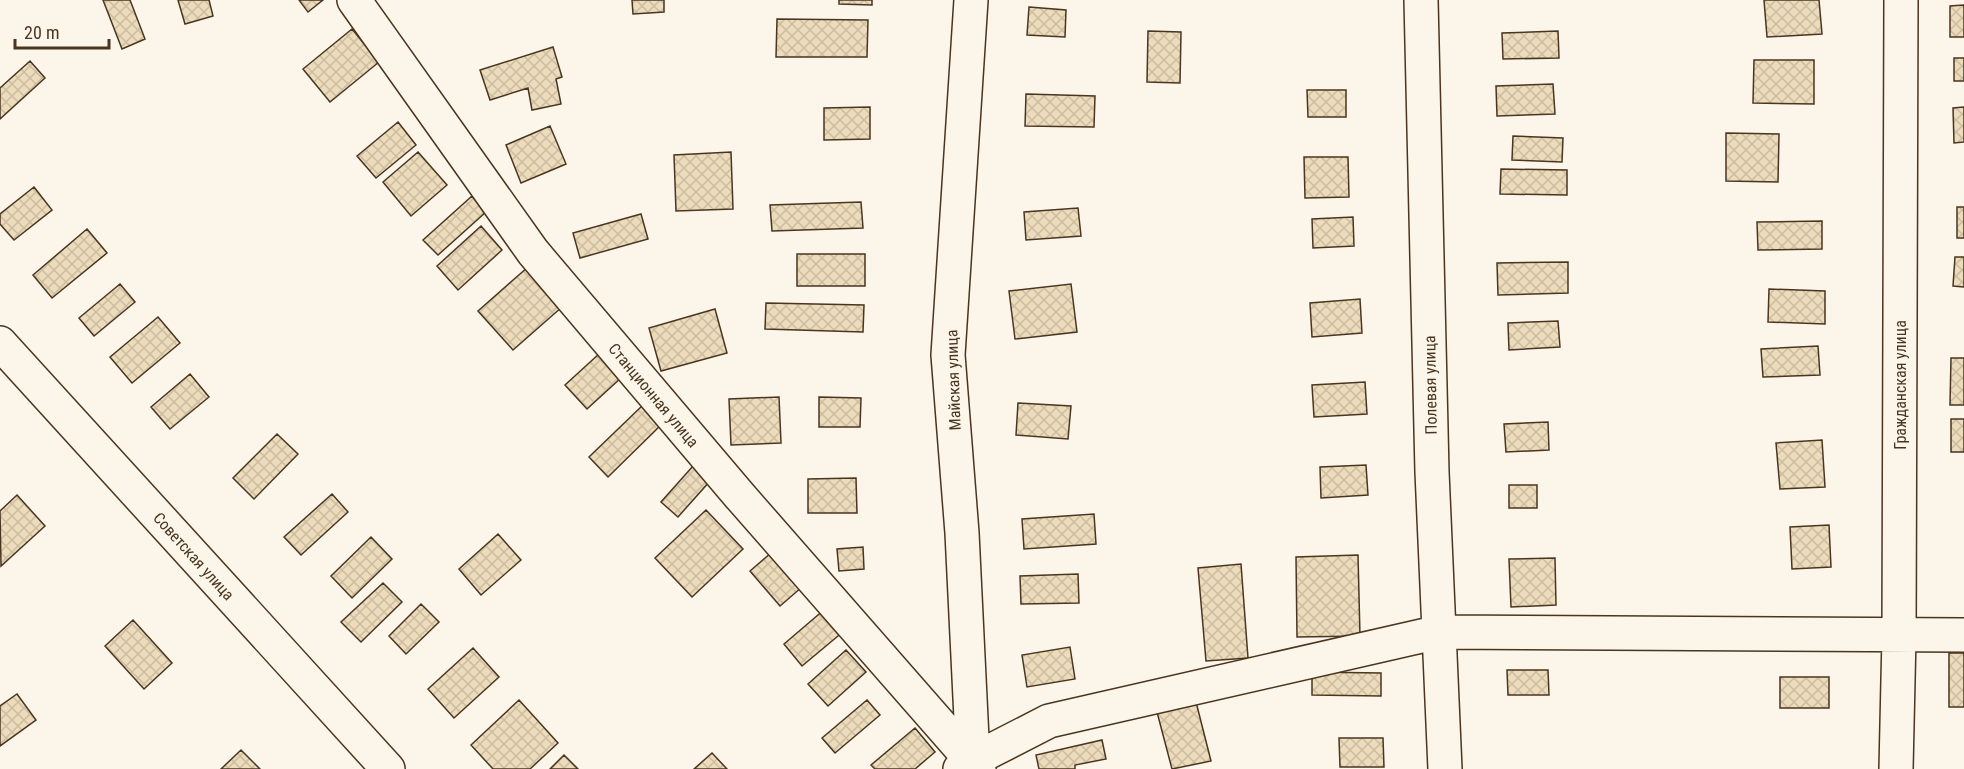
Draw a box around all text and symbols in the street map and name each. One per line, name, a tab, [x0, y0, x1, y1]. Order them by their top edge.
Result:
scale bar	[15, 12, 110, 50]
text: 20 m	[24, 22, 59, 43]
street label: Гражданская улица	[1891, 320, 1910, 450]
street label: Майская улица	[942, 329, 965, 431]
street label: Полевая улица	[1420, 335, 1441, 435]
street label: Станционная улица	[605, 339, 703, 451]
street label: Советская улица	[149, 509, 238, 604]

